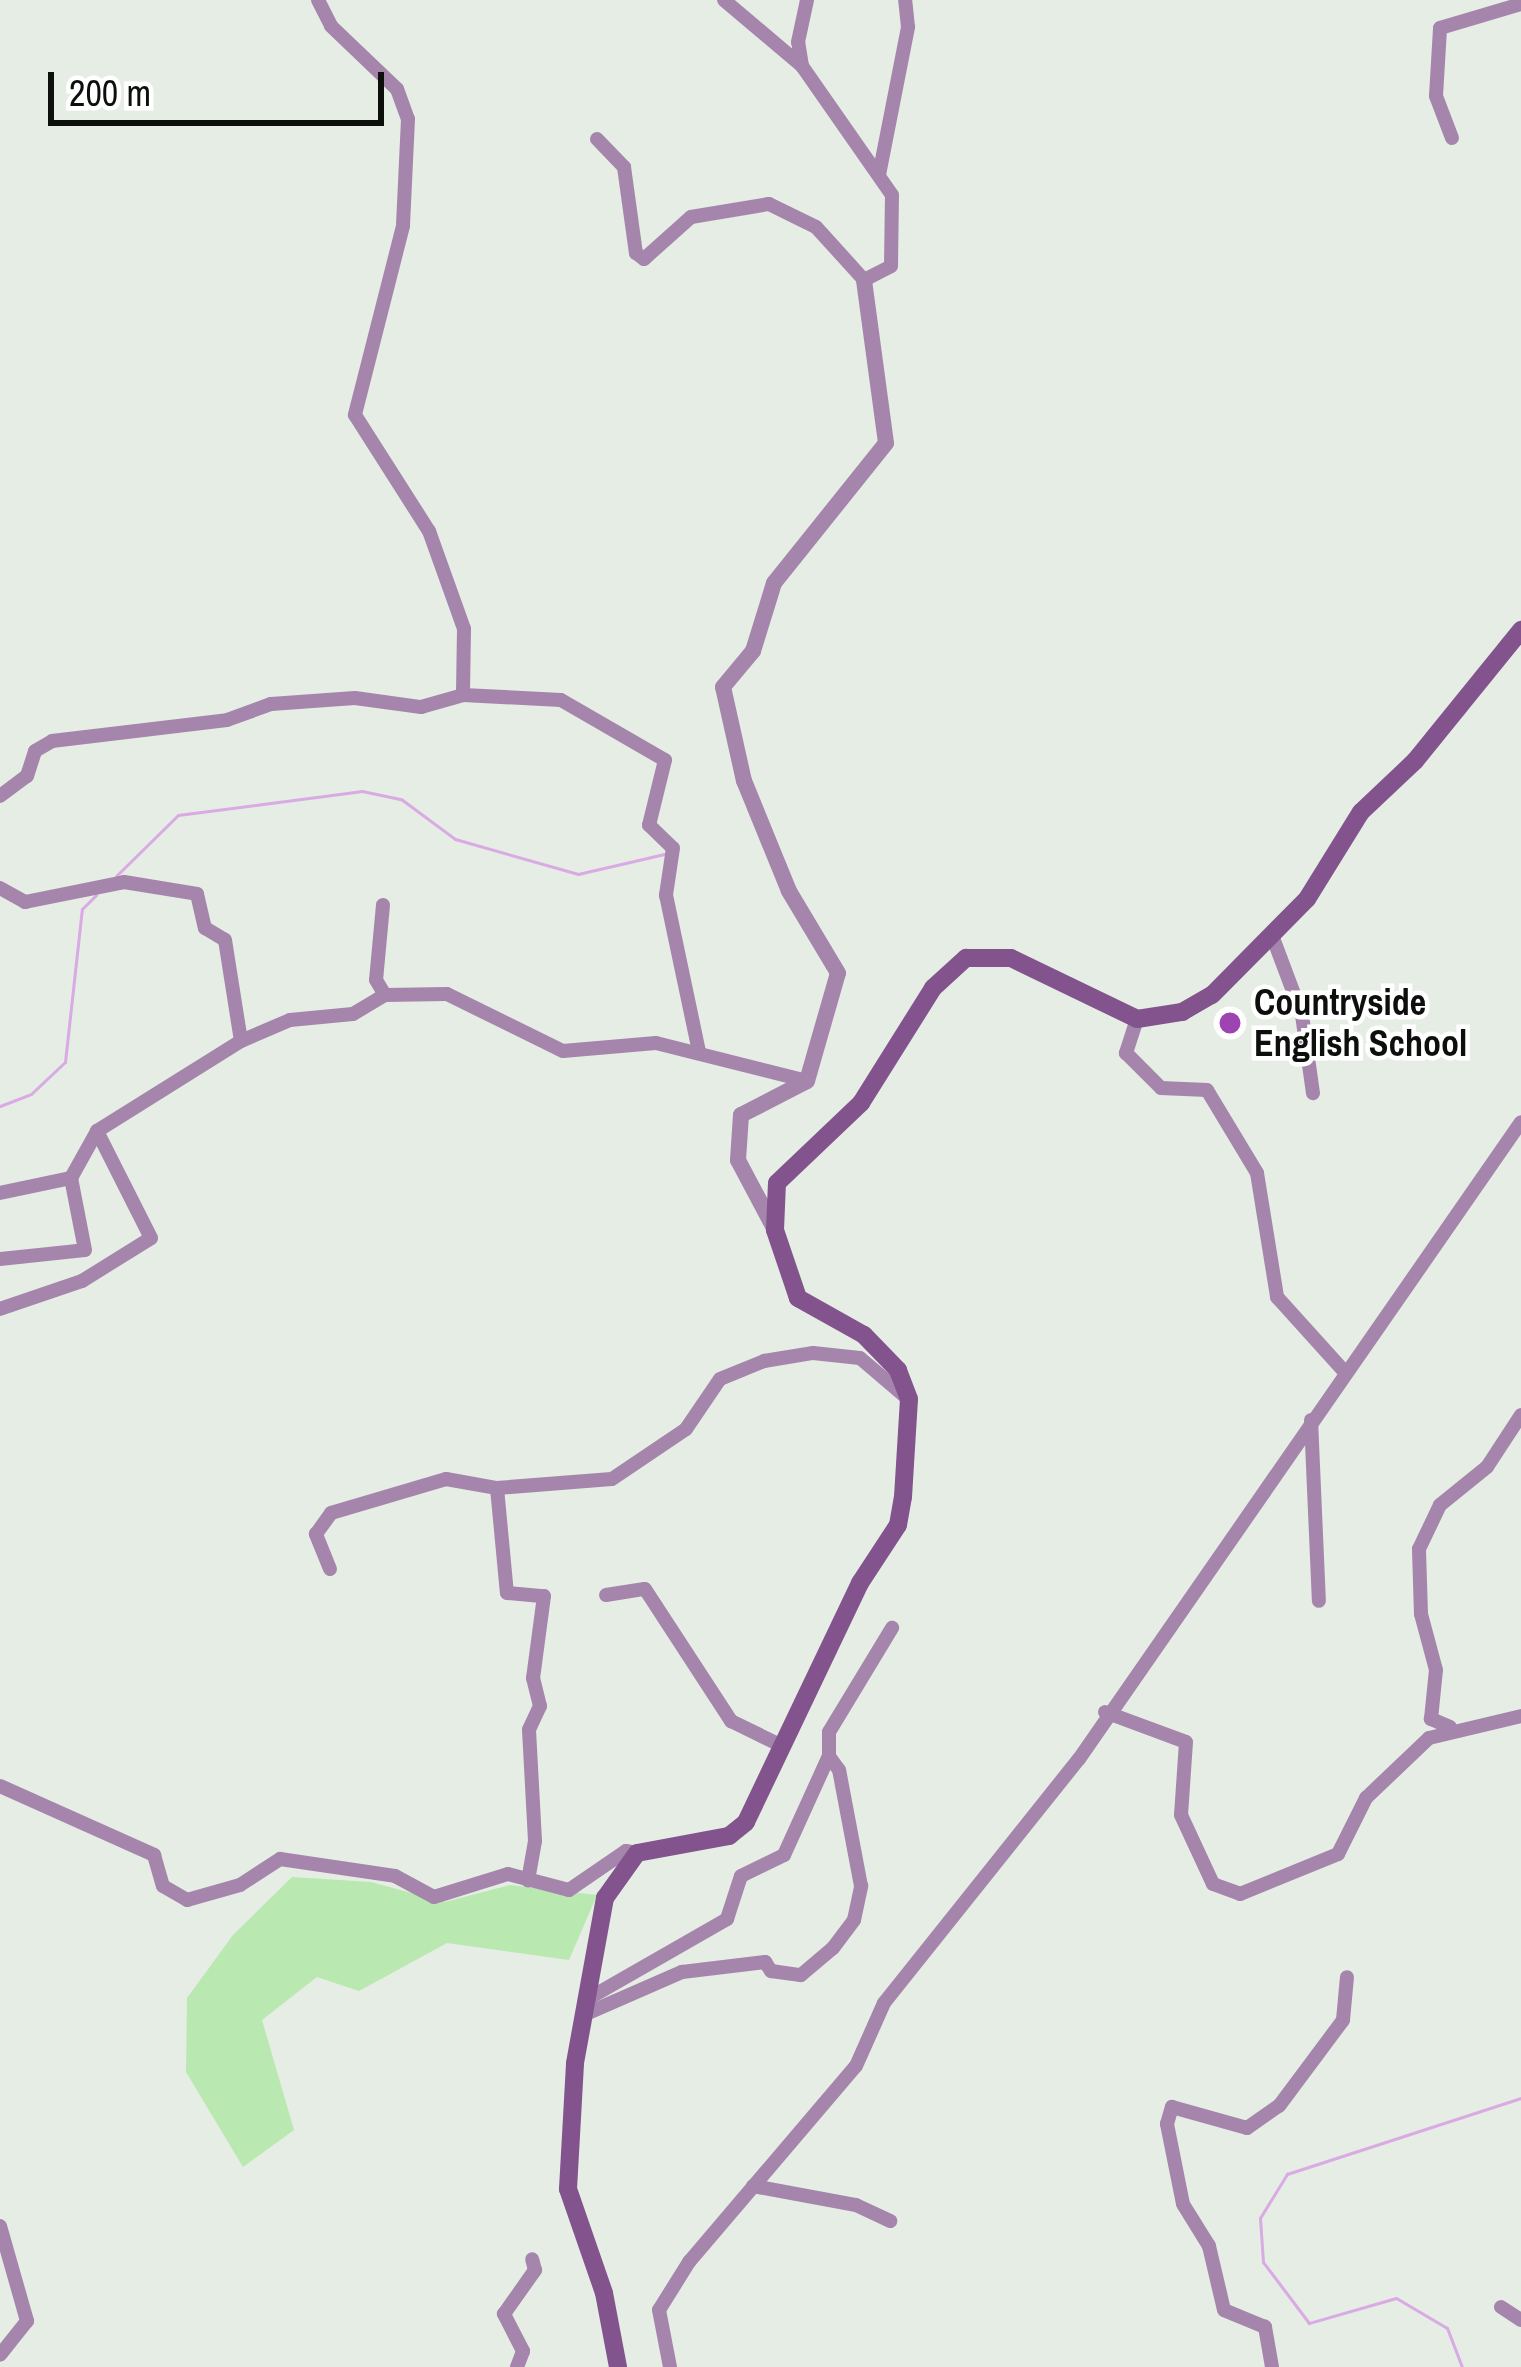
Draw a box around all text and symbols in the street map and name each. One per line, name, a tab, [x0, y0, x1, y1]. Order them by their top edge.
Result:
scale bar	[54, 48, 390, 122]
text: 200 m	[69, 69, 151, 117]
place label: Countryside English School	[1254, 980, 1467, 1065]
marker: Countryside English School	[1217, 1010, 1243, 1036]

